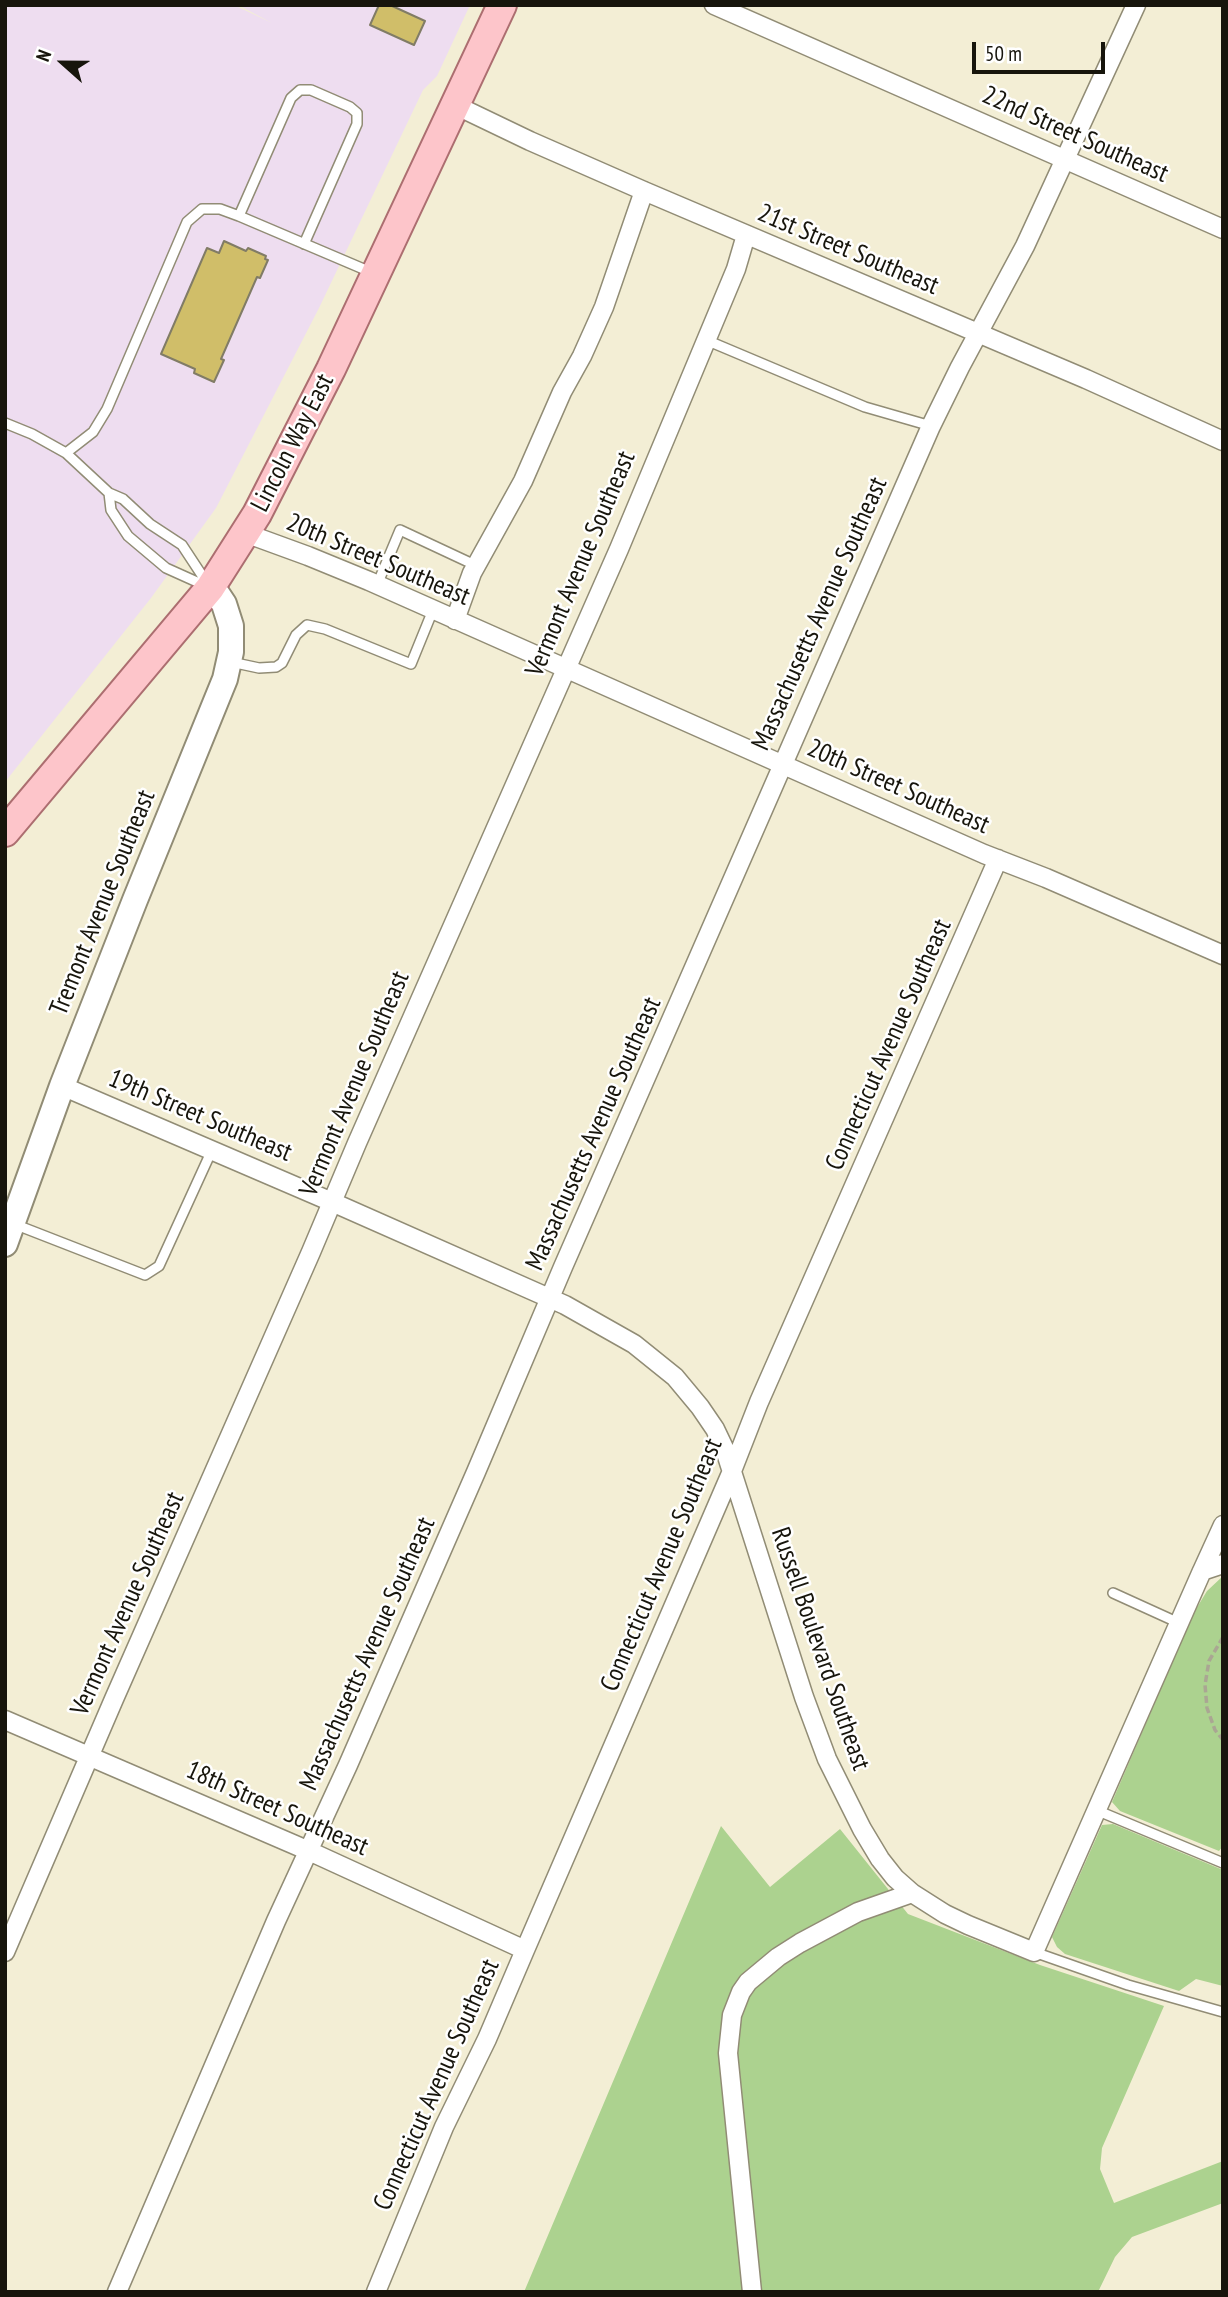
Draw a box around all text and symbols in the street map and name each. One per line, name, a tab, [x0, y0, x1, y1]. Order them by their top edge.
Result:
north arrow	[28, 28, 98, 98]
scale bar	[976, 28, 1109, 72]
text: 50 m	[985, 40, 1022, 67]
text: N	[30, 46, 56, 65]
street label: 22nd Street Southeast	[977, 80, 1173, 190]
street label: 21st Street Southeast	[753, 198, 943, 302]
street label: Lincoln Way East	[245, 369, 341, 517]
street label: Vermont Avenue Southeast	[519, 447, 643, 681]
street label: Massachusetts Avenue Southeast	[746, 473, 894, 755]
street label: 20th Street Southeast	[282, 507, 474, 613]
street label: 20th Street Southeast	[802, 733, 994, 841]
street label: Tremont Avenue Southeast	[44, 786, 162, 1020]
street label: Connecticut Avenue Southeast	[820, 915, 958, 1175]
street label: Vermont Avenue Southeast	[293, 967, 417, 1201]
street label: Massachusetts Avenue Southeast	[520, 993, 668, 1275]
street label: 19th Street Southeast	[104, 1063, 296, 1169]
street label: Connecticut Avenue Southeast	[595, 1434, 729, 1696]
street label: Vermont Avenue Southeast	[65, 1487, 191, 1721]
street label: Massachusetts Avenue Southeast	[294, 1513, 442, 1795]
street label: Russell Boulevard Southeast	[764, 1524, 876, 1774]
street label: 18th Street Southeast	[181, 1755, 373, 1863]
street label: Connecticut Avenue Southeast	[368, 1955, 506, 2215]

